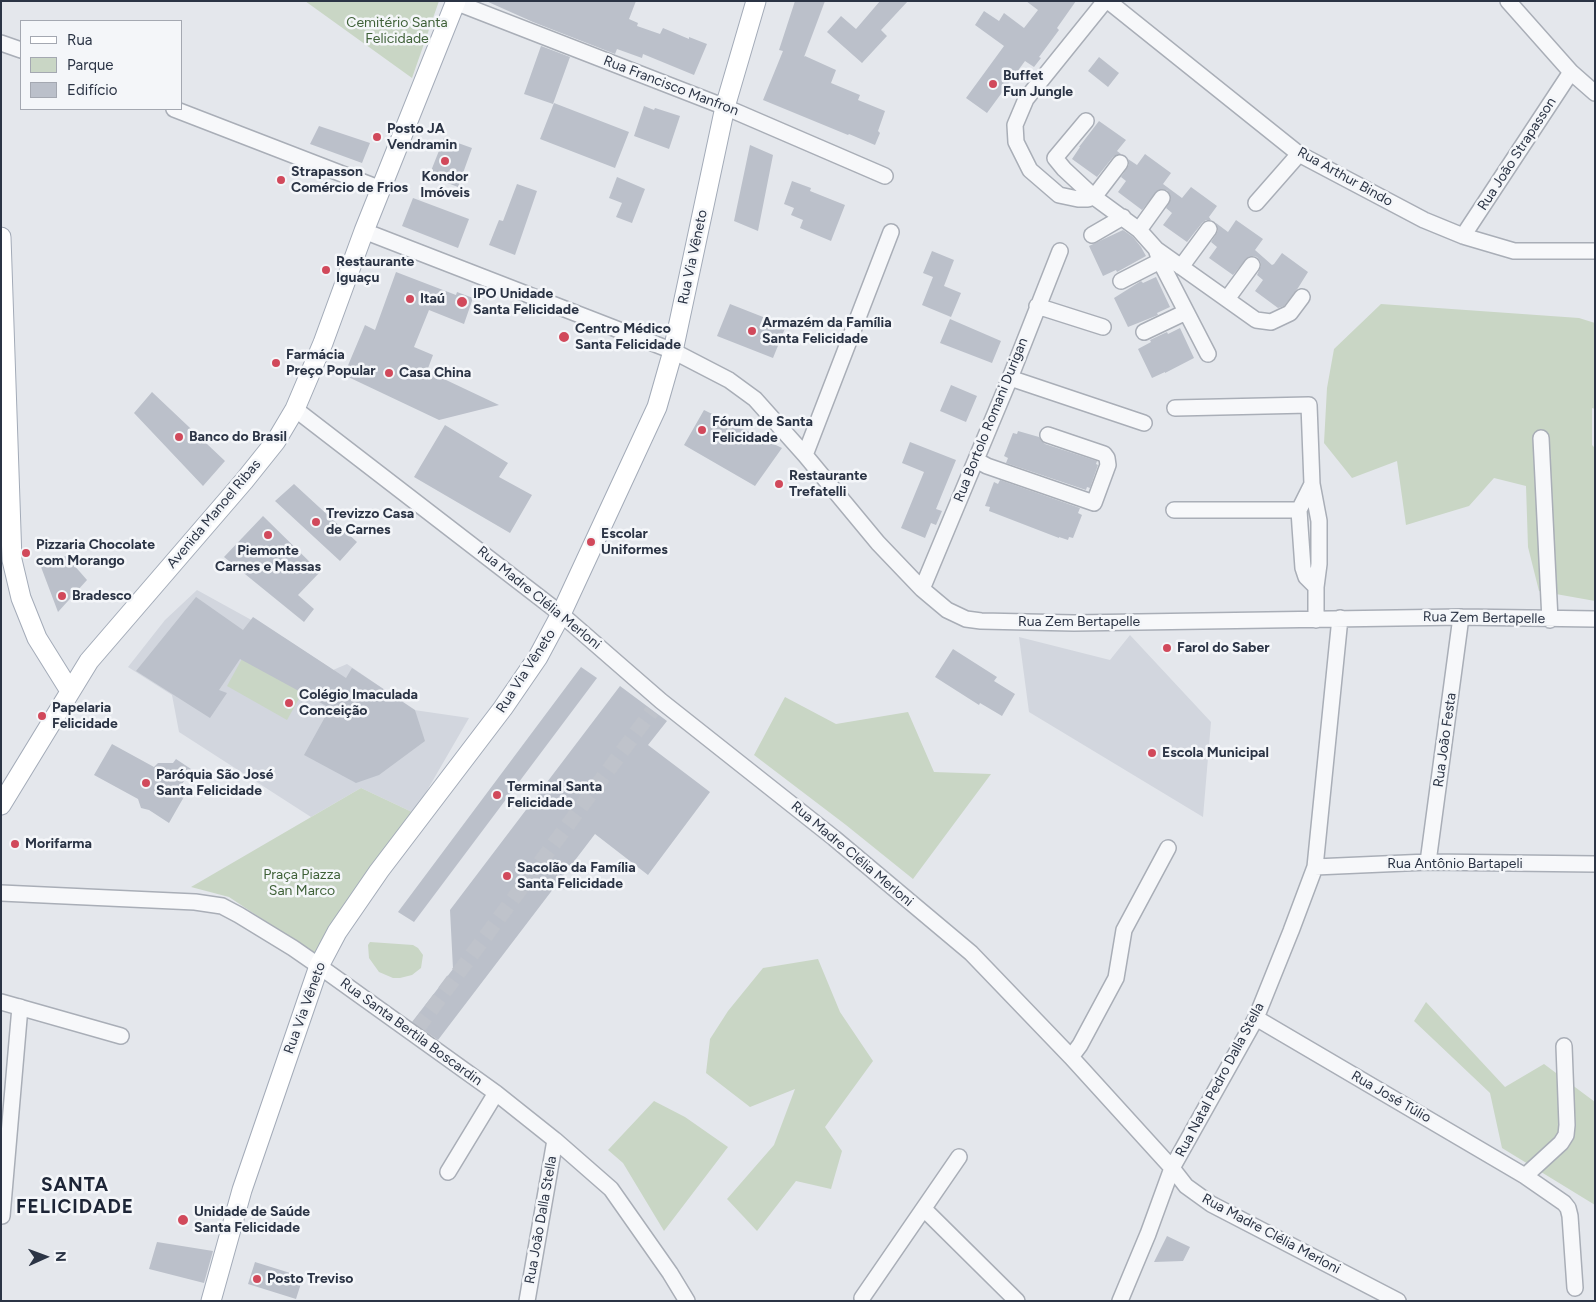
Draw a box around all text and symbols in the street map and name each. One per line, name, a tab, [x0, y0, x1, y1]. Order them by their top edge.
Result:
park label: Cemitério Santa Felicidade	[346, 15, 448, 48]
legend	[20, 20, 182, 110]
text: Rua	[67, 31, 92, 49]
street label: Rua Francisco Manfron	[601, 52, 741, 120]
text: Parque	[67, 56, 114, 74]
place label: Buffet Fun Jungle	[1003, 68, 1073, 100]
marker: Buffet Fun Jungle	[987, 78, 999, 90]
text: Edifício	[67, 81, 117, 99]
street label: Rua João Strapasson	[1474, 94, 1560, 214]
place label: Posto JA Vendramin	[387, 121, 457, 154]
marker: Posto JA Vendramin	[371, 131, 383, 143]
street label: Rua Arthur Bindo	[1294, 144, 1396, 210]
marker: Kondor Imóveis	[439, 155, 451, 167]
place label: Strapasson Comércio de Frios	[291, 164, 408, 196]
place label: Kondor Imóveis	[420, 169, 470, 202]
marker: Strapasson Comércio de Frios	[275, 174, 287, 186]
street label: Rua Via Vêneto	[675, 208, 711, 306]
place label: Restaurante Iguaçu	[336, 254, 414, 286]
marker: Restaurante Iguaçu	[320, 264, 332, 276]
place label: IPO Unidade Santa Felicidade	[473, 286, 579, 318]
place label: Itaú	[420, 291, 445, 307]
marker: Itaú	[404, 293, 416, 305]
marker: IPO Unidade Santa Felicidade	[455, 295, 469, 309]
place label: Armazém da Família Santa Felicidade	[762, 315, 892, 348]
place label: Centro Médico Santa Felicidade	[575, 321, 681, 354]
marker: Armazém da Família Santa Felicidade	[746, 325, 758, 337]
marker: Centro Médico Santa Felicidade	[557, 330, 571, 344]
street label: Rua Bortolo Romani Durigan	[950, 335, 1032, 505]
place label: Farmácia Preço Popular	[286, 347, 376, 380]
marker: Farmácia Preço Popular	[270, 357, 282, 369]
place label: Casa China	[399, 365, 471, 381]
marker: Casa China	[383, 367, 395, 379]
place label: Fórum de Santa Felicidade	[712, 414, 813, 447]
marker: Fórum de Santa Felicidade	[696, 424, 708, 436]
place label: Banco do Brasil	[189, 429, 287, 445]
marker: Banco do Brasil	[173, 431, 185, 443]
street label: Avenida Manoel Ribas	[164, 456, 264, 572]
place label: Restaurante Trefatelli	[789, 468, 867, 501]
marker: Restaurante Trefatelli	[773, 478, 785, 490]
place label: Trevizzo Casa de Carnes	[326, 506, 414, 538]
marker: Trevizzo Casa de Carnes	[310, 516, 322, 528]
place label: Escolar Uniformes	[601, 526, 668, 558]
marker: Piemonte Carnes e Massas	[262, 529, 274, 541]
marker: Escolar Uniformes	[585, 536, 597, 548]
place label: Pizzaria Chocolate com Morango	[36, 537, 155, 570]
place label: Piemonte Carnes e Massas	[215, 543, 321, 576]
street label: Rua Madre Clélia Merloni	[474, 543, 604, 653]
marker: Pizzaria Chocolate com Morango	[20, 547, 32, 559]
place label: Bradesco	[72, 588, 132, 604]
marker: Bradesco	[56, 590, 68, 602]
street label: Rua Zem Bertapelle	[1423, 609, 1545, 627]
street label: Rua Zem Bertapelle	[1018, 614, 1140, 630]
street label: Rua Via Vêneto	[493, 626, 559, 716]
place label: Farol do Saber	[1177, 640, 1269, 656]
marker: Farol do Saber	[1161, 642, 1173, 654]
place label: Colégio Imaculada Conceição	[299, 687, 418, 720]
street label: Rua João Festa	[1430, 692, 1460, 788]
marker: Colégio Imaculada Conceição	[283, 697, 295, 709]
place label: Papelaria Felicidade	[52, 700, 118, 732]
marker: Papelaria Felicidade	[36, 710, 48, 722]
place label: Escola Municipal	[1162, 745, 1269, 761]
marker: Escola Municipal	[1146, 747, 1158, 759]
place label: Paróquia São José Santa Felicidade	[156, 767, 273, 800]
marker: Paróquia São José Santa Felicidade	[140, 777, 152, 789]
place label: Terminal Santa Felicidade	[507, 779, 602, 812]
marker: Terminal Santa Felicidade	[491, 789, 503, 801]
street label: Rua Madre Clélia Merloni	[787, 798, 917, 910]
place label: Morifarma	[25, 836, 92, 852]
marker: Morifarma	[9, 838, 21, 850]
street label: Rua Antônio Bartapeli	[1387, 856, 1523, 872]
place label: Sacolão da Família Santa Felicidade	[517, 860, 636, 892]
park label: Praça Piazza San Marco	[263, 867, 341, 900]
marker: Sacolão da Família Santa Felicidade	[501, 870, 513, 882]
street label: Rua Via Vêneto	[281, 960, 329, 1056]
street label: Rua Santa Bertila Boscardin	[337, 975, 485, 1089]
street label: Rua Natal Pedro Dalla Stella	[1172, 1000, 1268, 1160]
street label: Rua José Túlio	[1348, 1067, 1434, 1127]
street label: Rua João Dalla Stella	[521, 1155, 561, 1285]
district label: SANTA FELICIDADE	[15, 1174, 135, 1218]
street label: Rua Madre Clélia Merloni	[1199, 1190, 1343, 1278]
place label: Unidade de Saúde Santa Felicidade	[194, 1204, 310, 1236]
marker: Unidade de Saúde Santa Felicidade	[176, 1213, 190, 1227]
north arrow	[20, 1232, 70, 1282]
text: N	[52, 1251, 69, 1262]
place label: Posto Treviso	[267, 1271, 353, 1287]
marker: Posto Treviso	[251, 1273, 263, 1285]

